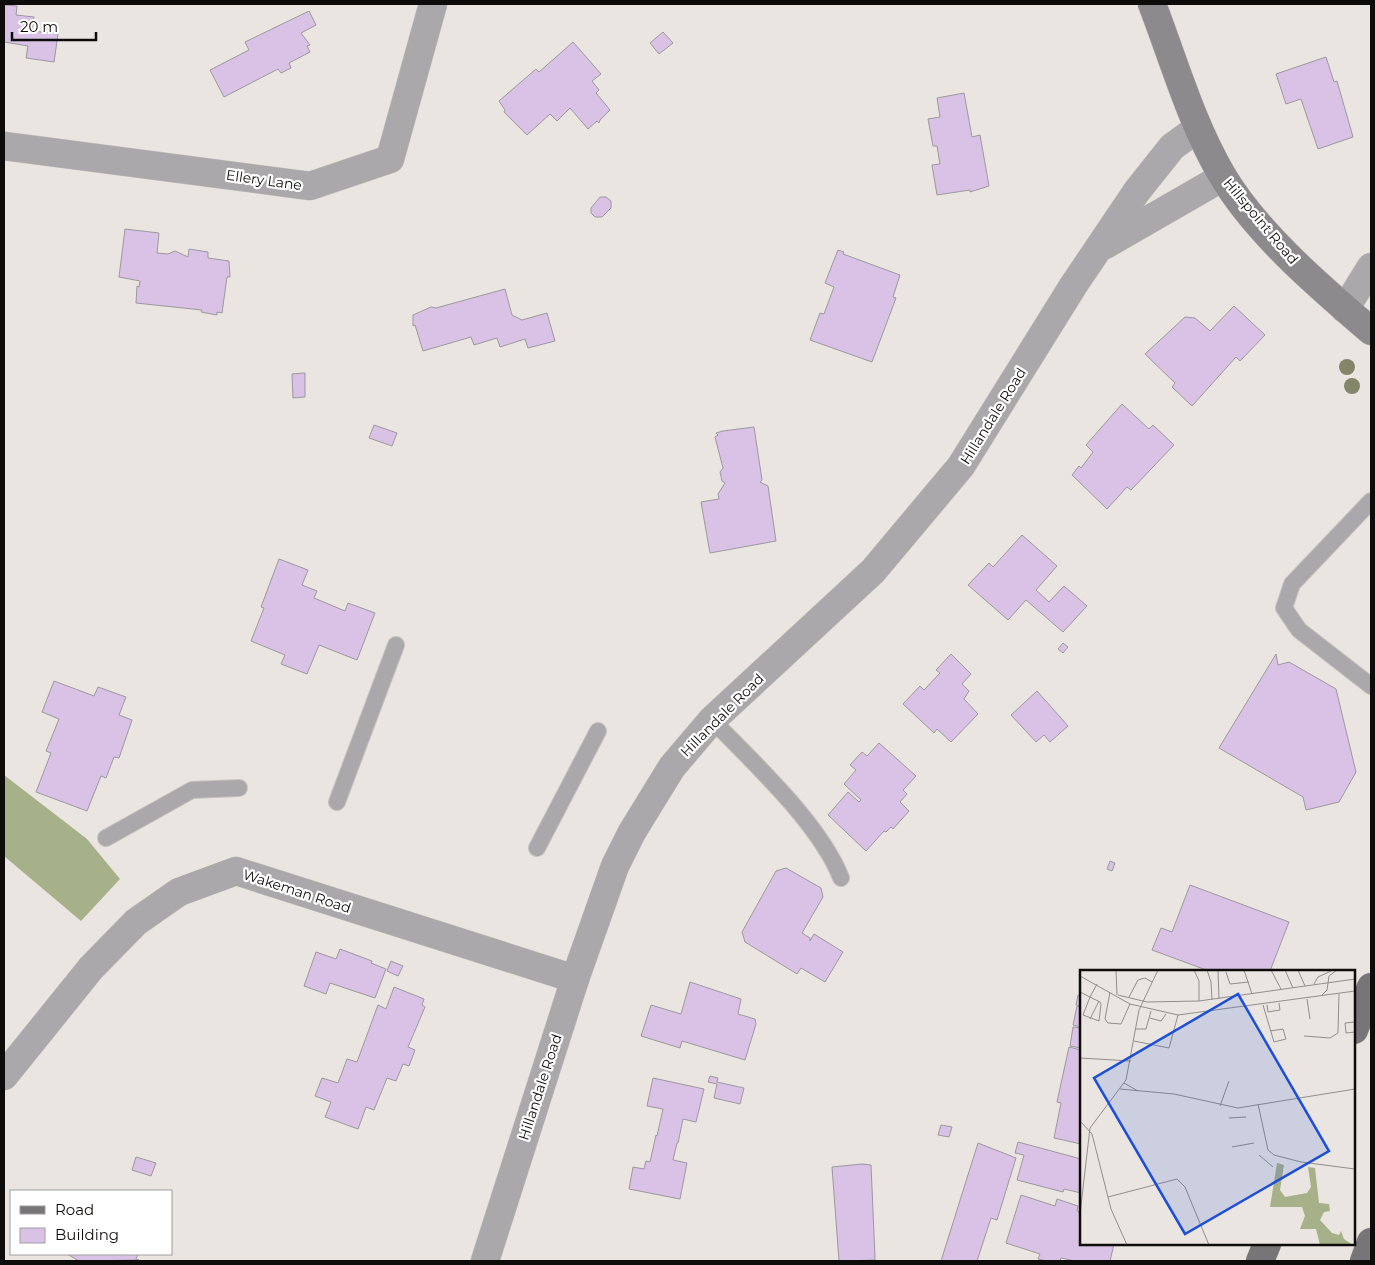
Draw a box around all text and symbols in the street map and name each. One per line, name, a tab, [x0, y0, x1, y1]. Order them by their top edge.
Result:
scale bar	[12, 10, 96, 42]
text: 20 m	[20, 17, 58, 36]
street label: Ellery Lane	[225, 166, 303, 194]
street label: Hillspoint Road	[1220, 174, 1302, 268]
street label: Hillandale Road	[956, 364, 1030, 468]
street label: Hillandale Road	[677, 670, 767, 760]
street label: Wakeman Road	[241, 865, 353, 917]
inset map	[1080, 970, 1355, 1245]
street label: Hillandale Road	[514, 1032, 566, 1142]
legend	[10, 1190, 172, 1255]
text: Road	[55, 1200, 94, 1219]
text: Building	[55, 1225, 119, 1244]

